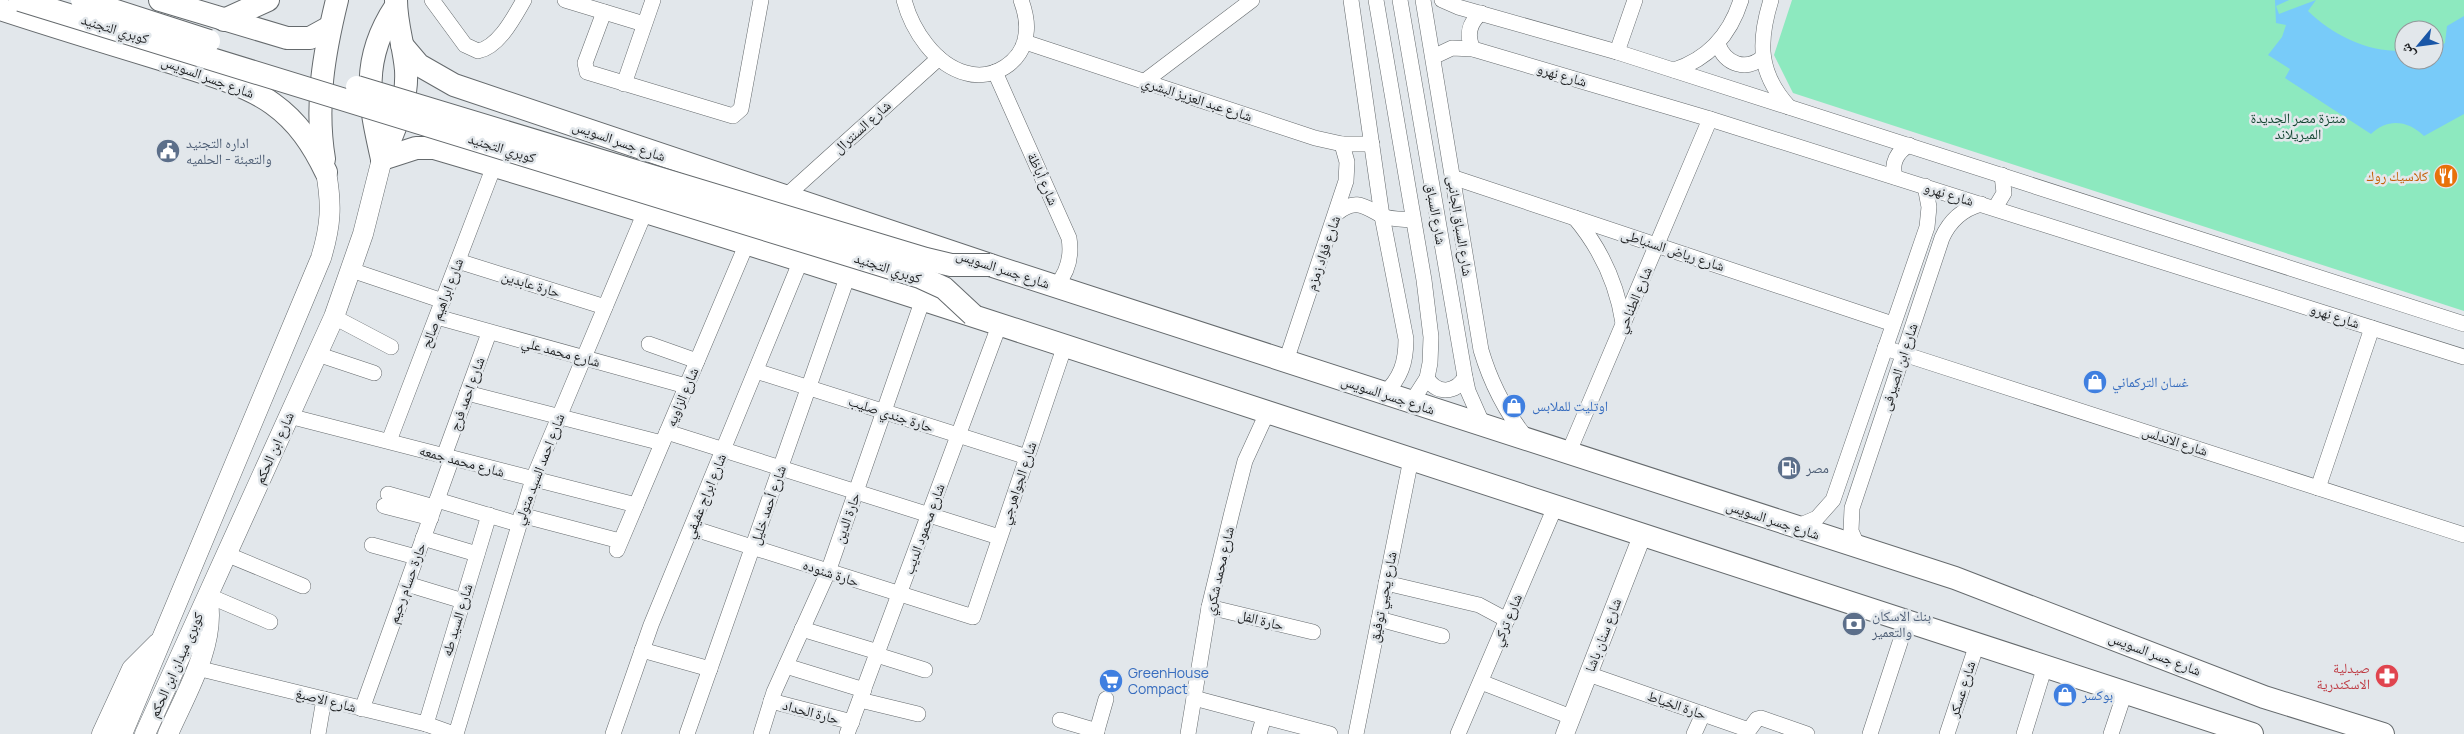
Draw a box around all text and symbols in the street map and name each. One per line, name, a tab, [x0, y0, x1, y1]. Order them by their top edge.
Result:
street label: كوبري التجنيد	[78, 9, 151, 50]
north arrow	[2394, 20, 2444, 70]
text: ش	[2395, 40, 2419, 63]
street label: شارع جسر السويس	[159, 51, 257, 103]
street label: شارع نهرو	[1535, 58, 1589, 92]
street label: شارع عبد العزيز البشري	[1139, 72, 1255, 128]
street label: شارع السنترال	[829, 96, 895, 158]
park label: منتزة مصر الجديدة الميريلاند	[2251, 108, 2345, 143]
street label: شارع جسر السويس	[570, 116, 668, 166]
street label: كوبري التجنيد	[465, 128, 538, 169]
place label: اداره التجنيد والتعبئة - الحلميه	[186, 133, 272, 168]
public building icon: اداره التجنيد والتعبئة - الحلميه	[155, 138, 181, 164]
street label: شارع أباظة	[1023, 149, 1063, 209]
restaurant icon: كلاسيك روك	[2433, 163, 2459, 189]
place label: كلاسيك روك	[2367, 166, 2428, 185]
street label: شارع السباق الجانبى	[1442, 174, 1478, 278]
street label: شارع نهرو	[1922, 177, 1976, 211]
street label: شارع السباق	[1421, 182, 1451, 246]
street label: شارع فؤاد زمزم	[1301, 213, 1345, 293]
street label: شارع رياض السنباطى	[1619, 224, 1727, 276]
street label: شارع جسر السويس	[954, 244, 1052, 294]
street label: كوبري التجنيد	[851, 248, 924, 290]
street label: شارع ابراهيم صالح	[416, 255, 468, 351]
street label: شارع الطناحي	[1611, 264, 1658, 337]
street label: حارة عابدين	[499, 266, 563, 301]
street label: شارع نهرو	[2308, 299, 2362, 333]
street label: شارع ابن الصيرفى	[1875, 321, 1923, 413]
street label: شارع محمد علي	[519, 332, 602, 374]
street label: شارع احمد فرج	[444, 354, 490, 434]
street label: شارع الزاويه	[661, 364, 703, 430]
shop icon: غسان التركماني	[2082, 369, 2108, 395]
street label: شارع جسر السويس	[1339, 370, 1437, 420]
place label: غسان التركماني	[2112, 372, 2189, 394]
street label: حارة جندي صليب	[845, 391, 936, 439]
shop icon: اوتليت للملابس	[1501, 393, 1527, 419]
place label: اوتليت للملابس	[1532, 396, 1608, 415]
street label: شارع ابن الحكم	[249, 409, 299, 487]
street label: شارع احمد السيد متولي	[509, 411, 571, 528]
street label: شارع الاندلس	[2140, 421, 2210, 461]
street label: شارع الجواهرجي	[995, 439, 1043, 528]
street label: شارع محمد جمعه	[417, 440, 507, 482]
street label: شارع ابراج عفيفي	[679, 451, 733, 542]
fuel station icon: مصر	[1776, 455, 1802, 481]
place label: مصر	[1805, 458, 1829, 477]
street label: شارع أحمد خليل	[745, 463, 791, 547]
street label: شارع محمود الديب	[898, 481, 950, 577]
street label: حارة الدين	[829, 490, 864, 546]
street label: شارع جسر السويس	[1724, 495, 1822, 545]
street label: شارع محمد شكري	[1199, 525, 1240, 618]
street label: حارة حسام رحيم	[383, 540, 431, 626]
street label: شارع يحيي توفيق	[1364, 550, 1403, 644]
street label: حارة شنوده	[801, 555, 862, 591]
street label: شارع السيد طه	[436, 581, 478, 659]
street label: شارع تركي	[1487, 591, 1528, 650]
street label: شارع سنان باشا	[1580, 595, 1626, 675]
street label: حارة الفل	[1236, 605, 1286, 634]
place label: بنك الاسكان والتعمير	[1871, 606, 1931, 641]
street label: كوبرى ميدان ابن الحكم	[144, 609, 208, 721]
bank icon: بنك الاسكان والتعمير	[1841, 611, 1867, 637]
street label: شارع جسر السويس	[2106, 627, 2204, 681]
street label: شارع عسكر	[1943, 658, 1980, 721]
place label: صيدلية الاسكندرية	[2317, 658, 2370, 693]
place label: GreenHouse Compact	[1128, 663, 1209, 698]
pharmacy icon: صيدلية الاسكندرية	[2374, 663, 2400, 689]
supermarket icon: GreenHouse Compact	[1098, 668, 1124, 694]
shop icon: بوكسر	[2052, 682, 2078, 708]
street label: شارع الاصبغ	[294, 683, 358, 717]
place label: بوكسر	[2081, 685, 2113, 704]
street label: حارة الخياط	[1645, 686, 1709, 724]
street label: حارة الحداد	[781, 695, 842, 728]

